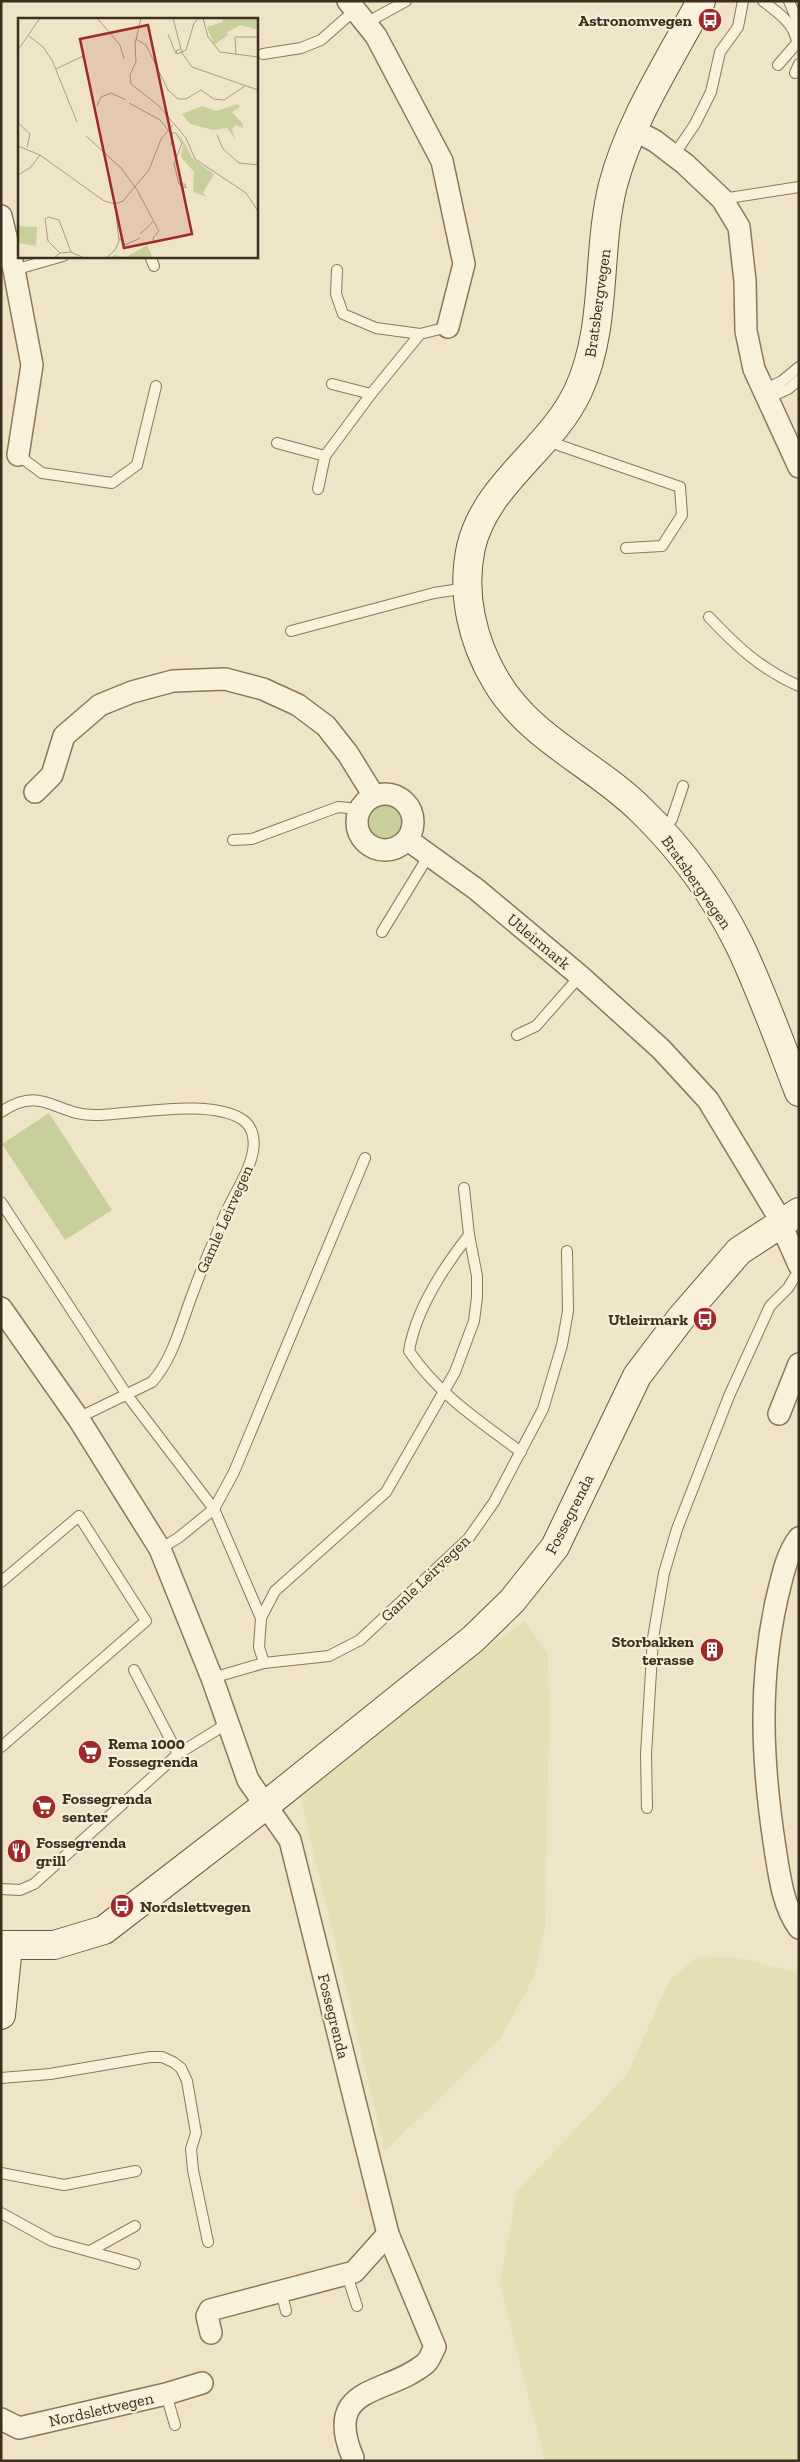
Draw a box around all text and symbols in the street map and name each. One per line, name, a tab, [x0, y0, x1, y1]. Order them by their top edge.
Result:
bus stop icon: Astronomvegen	[697, 7, 723, 33]
place label: Astronomvegen	[578, 11, 693, 30]
inset map	[18, 18, 258, 258]
street label: Bratsbergvegen	[580, 247, 615, 359]
street label: Bratsbergvegen	[657, 832, 736, 933]
street label: Utleirmark	[503, 909, 575, 974]
street label: Gamle Leirvegen	[192, 1161, 257, 1276]
bus stop icon: Utleirmark	[692, 1306, 718, 1332]
place label: Utleirmark	[608, 1310, 688, 1329]
street label: Fossegrenda	[541, 1471, 598, 1557]
street label: Gamle Leirvegen	[377, 1531, 474, 1626]
place label: Storbakken terasse	[612, 1632, 695, 1669]
building icon: Storbakken terasse	[699, 1637, 725, 1663]
place label: Rema 1000 Fossegrenda	[108, 1734, 198, 1771]
supermarket icon: Rema 1000 Fossegrenda	[77, 1739, 103, 1765]
place label: Fossegrenda senter	[62, 1789, 152, 1826]
supermarket icon: Fossegrenda senter	[31, 1794, 57, 1820]
place label: Fossegrenda grill	[36, 1833, 126, 1870]
restaurant icon: Fossegrenda grill	[6, 1838, 32, 1864]
bus stop icon: Nordslettvegen	[109, 1893, 135, 1919]
place label: Nordslettvegen	[140, 1897, 251, 1916]
street label: Fossegrenda	[314, 1972, 353, 2061]
street label: Nordslettvegen	[47, 2388, 156, 2431]

